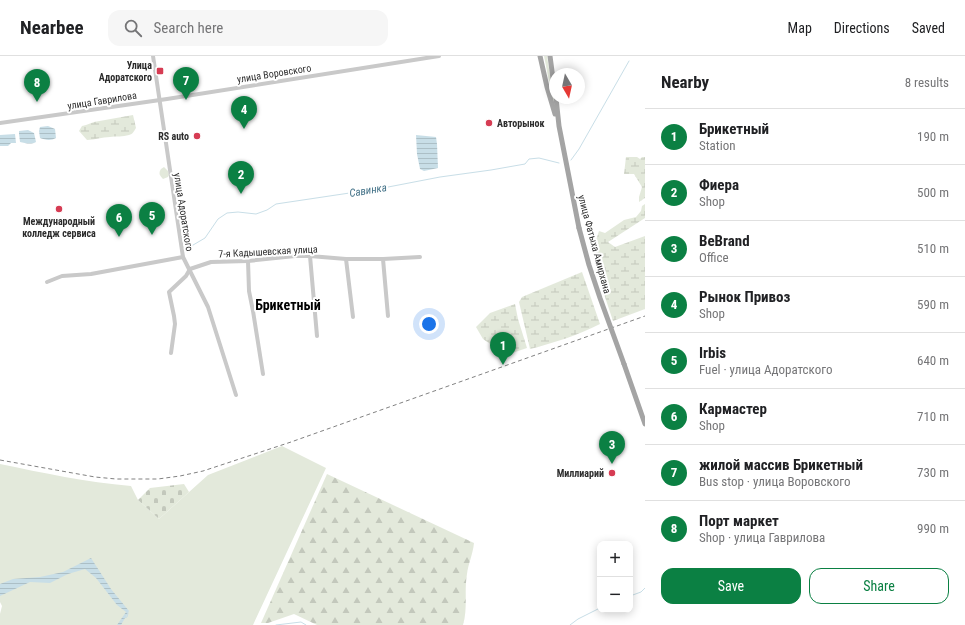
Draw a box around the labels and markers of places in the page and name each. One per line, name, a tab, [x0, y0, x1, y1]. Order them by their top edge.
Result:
place label: Улица Адоратского	[99, 60, 152, 83]
marker: Улица Адоратского	[155, 66, 165, 76]
pin: 7	[173, 67, 199, 100]
pin: 8	[24, 69, 50, 102]
pin: 4	[231, 96, 257, 129]
marker: Авторынок	[484, 118, 494, 128]
place label: Авторынок	[497, 118, 545, 129]
place label: RS auto	[158, 131, 189, 142]
marker: RS auto	[192, 131, 202, 141]
pin: 2	[228, 161, 254, 194]
pin: 5	[139, 202, 165, 235]
marker: Международный колледж сервиса	[54, 204, 64, 214]
pin: 6	[106, 204, 132, 237]
place label: Международный колледж сервиса	[22, 216, 96, 239]
pin: 1	[490, 332, 516, 365]
pin: 3	[599, 431, 625, 464]
place label: Миллиарий	[557, 468, 604, 479]
marker: Миллиарий	[607, 468, 617, 478]

